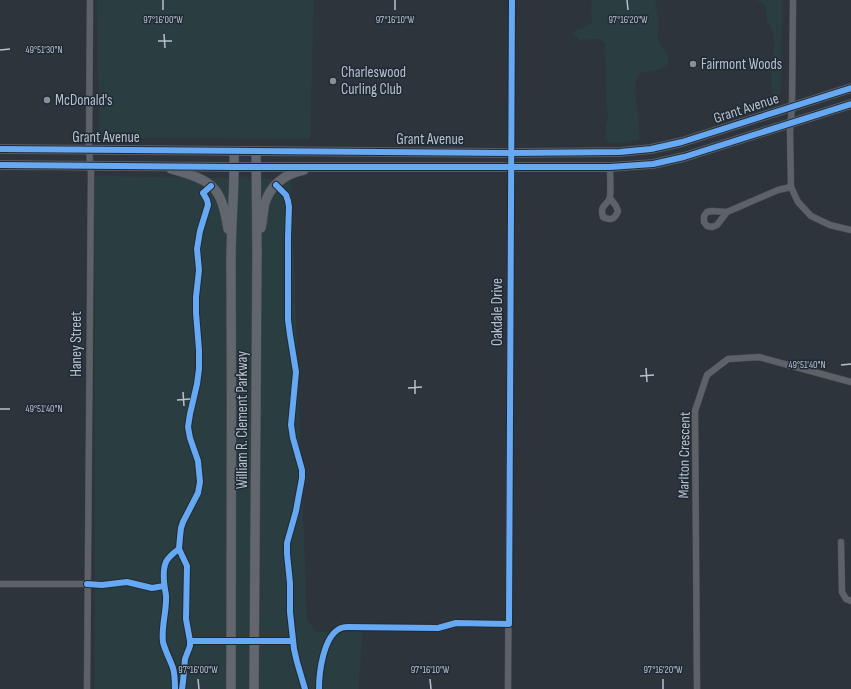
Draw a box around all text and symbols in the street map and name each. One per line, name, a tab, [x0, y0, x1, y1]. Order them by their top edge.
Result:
text: 97°16'00"W	[143, 14, 183, 26]
text: 97°16'10"W	[376, 14, 415, 26]
text: 97°16'20"W	[608, 14, 648, 26]
text: 49°51'30"N	[25, 44, 63, 56]
place label: Fairmont Woods	[701, 55, 782, 74]
marker: Fairmont Woods	[688, 59, 698, 69]
place label: Charleswood Curling Club	[341, 63, 406, 99]
marker: Charleswood Curling Club	[328, 76, 338, 86]
street label: Grant Avenue	[711, 89, 781, 128]
place label: McDonald's	[55, 91, 113, 110]
marker: McDonald's	[42, 95, 52, 105]
street label: Grant Avenue	[72, 128, 140, 147]
street label: Grant Avenue	[396, 130, 464, 149]
street label: Oakdale Drive	[488, 278, 507, 346]
street label: Haney Street	[67, 311, 86, 377]
street label: William R. Clement Parkway	[233, 351, 252, 489]
text: 49°51'40"N	[788, 359, 826, 371]
text: 49°51'40"N	[25, 403, 63, 415]
street label: Marlton Crescent	[674, 411, 695, 499]
text: 97°16'00"W	[178, 664, 218, 676]
text: 97°16'10"W	[411, 664, 450, 676]
text: 97°16'20"W	[643, 664, 683, 676]

